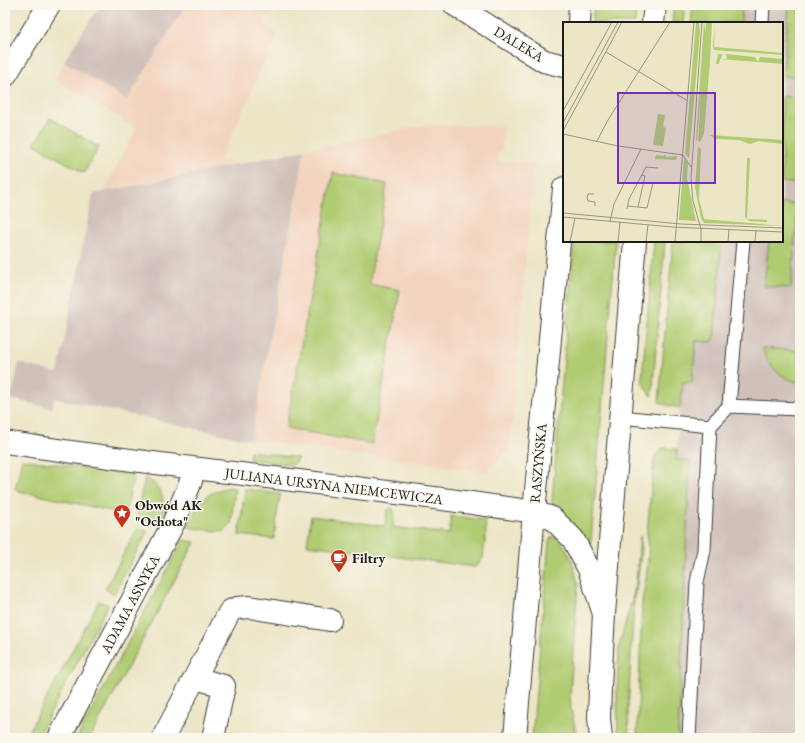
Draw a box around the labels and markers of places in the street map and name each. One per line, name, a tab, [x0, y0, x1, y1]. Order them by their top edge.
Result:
place label: Obwód AK "Ochota"	[135, 496, 202, 530]
place icon: Obwód AK "Ochota"	[112, 503, 132, 528]
cafe icon: Filtry	[329, 548, 349, 573]
place label: Filtry	[352, 549, 386, 567]

